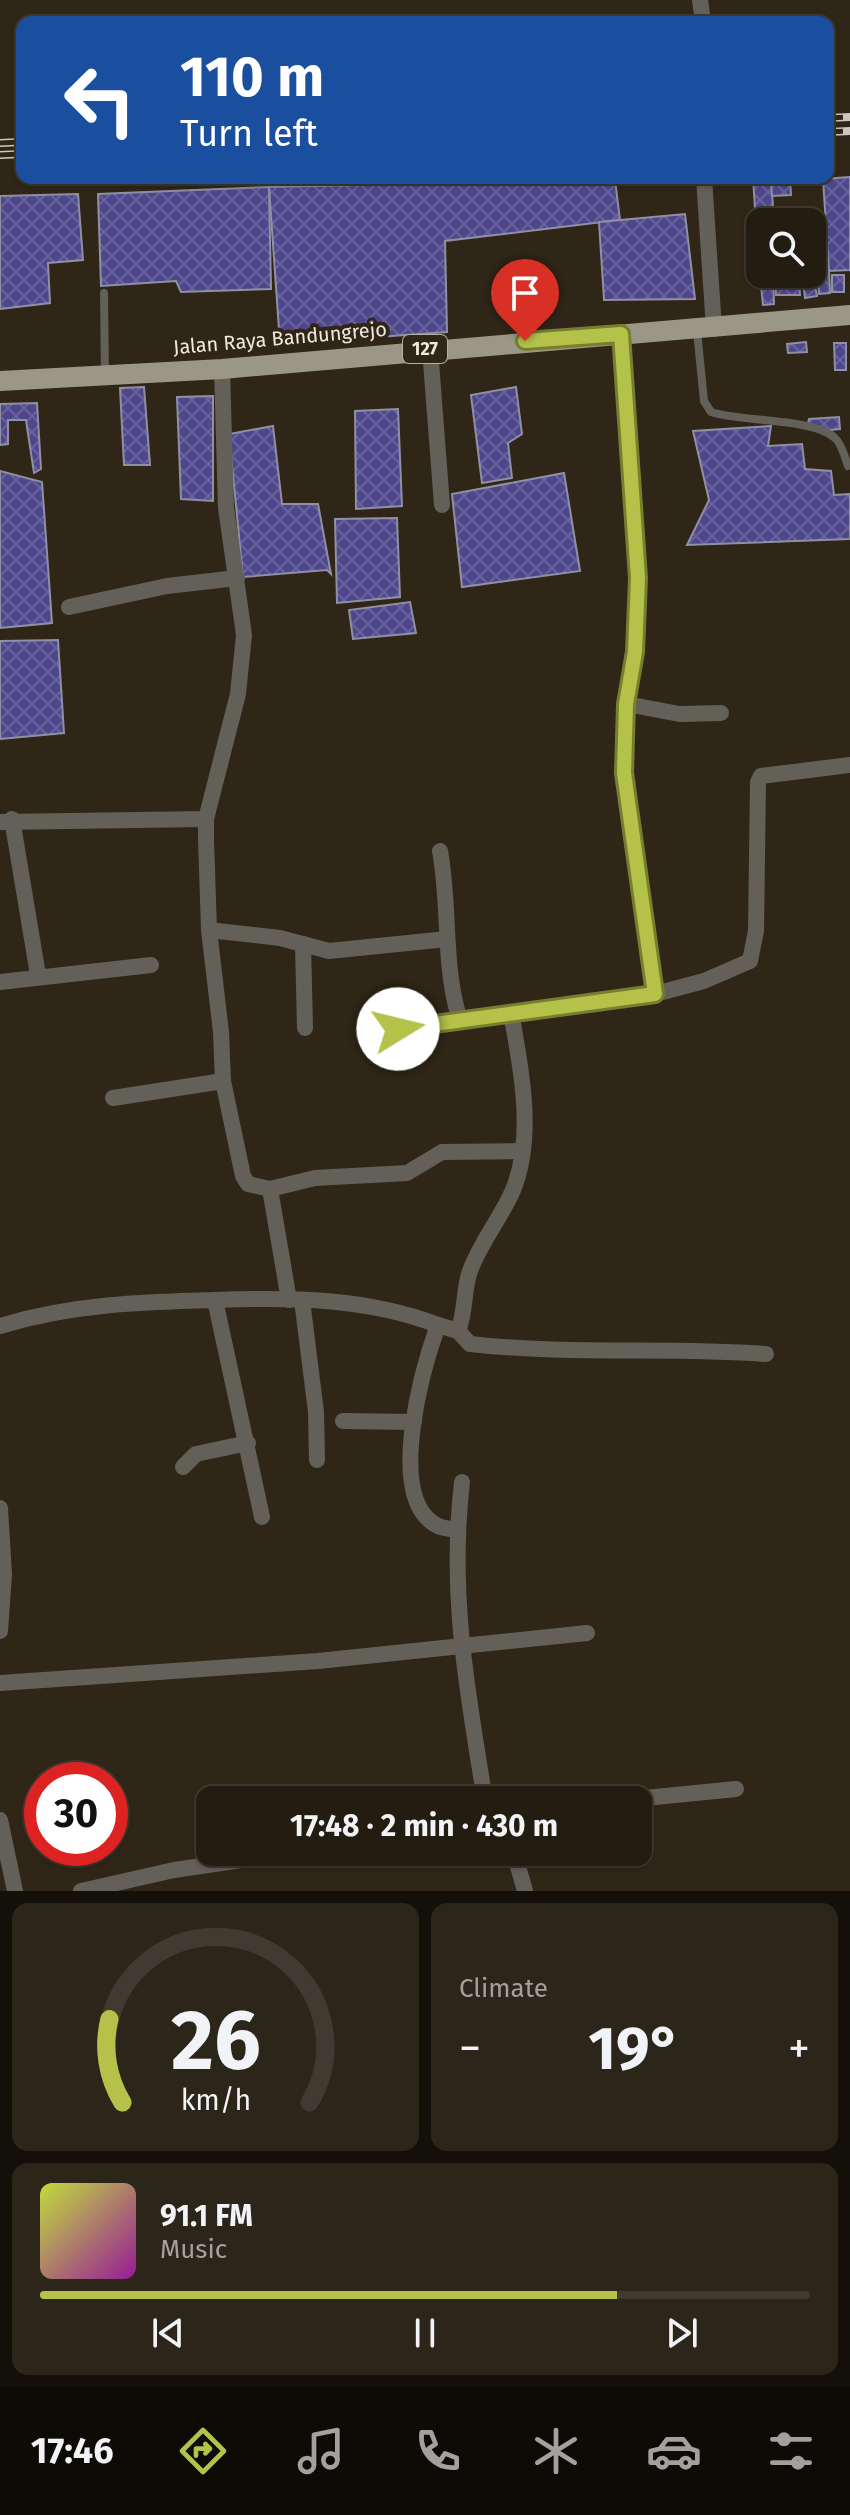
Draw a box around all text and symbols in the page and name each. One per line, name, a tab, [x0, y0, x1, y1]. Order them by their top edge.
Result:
text: 110 m	[180, 44, 324, 111]
icon: left	[48, 48, 152, 152]
text: Turn left	[180, 112, 318, 156]
map controls	[746, 208, 826, 288]
button: search	[746, 208, 826, 288]
pin	[491, 259, 559, 341]
icon: arrive	[503, 271, 547, 315]
street label: Jalan Raya Bandungrejo	[172, 317, 388, 359]
road number: 127	[403, 335, 447, 363]
position arrow	[356, 987, 440, 1071]
speed limit sign: 30	[24, 1762, 128, 1866]
text: 17:48 · 2 min · 430 m	[290, 1808, 558, 1844]
text: Climate	[459, 1973, 548, 2004]
text: 26	[171, 1991, 260, 2091]
text: 19°	[588, 2013, 681, 2085]
text: −	[459, 2022, 481, 2075]
text: +	[788, 2022, 810, 2075]
text: km/h	[180, 2083, 251, 2118]
text: 91.1 FM	[160, 2198, 253, 2234]
text: Music	[160, 2234, 227, 2265]
icon: previous	[146, 2311, 190, 2355]
icon: pause	[403, 2311, 447, 2355]
icon: next	[660, 2311, 704, 2355]
icon: directions	[175, 2423, 231, 2479]
icon: music	[293, 2423, 349, 2479]
icon: phone	[410, 2423, 466, 2479]
icon: climate	[528, 2423, 584, 2479]
icon: car	[646, 2423, 702, 2479]
icon: filters	[763, 2423, 819, 2479]
text: 17:46	[31, 2429, 113, 2473]

